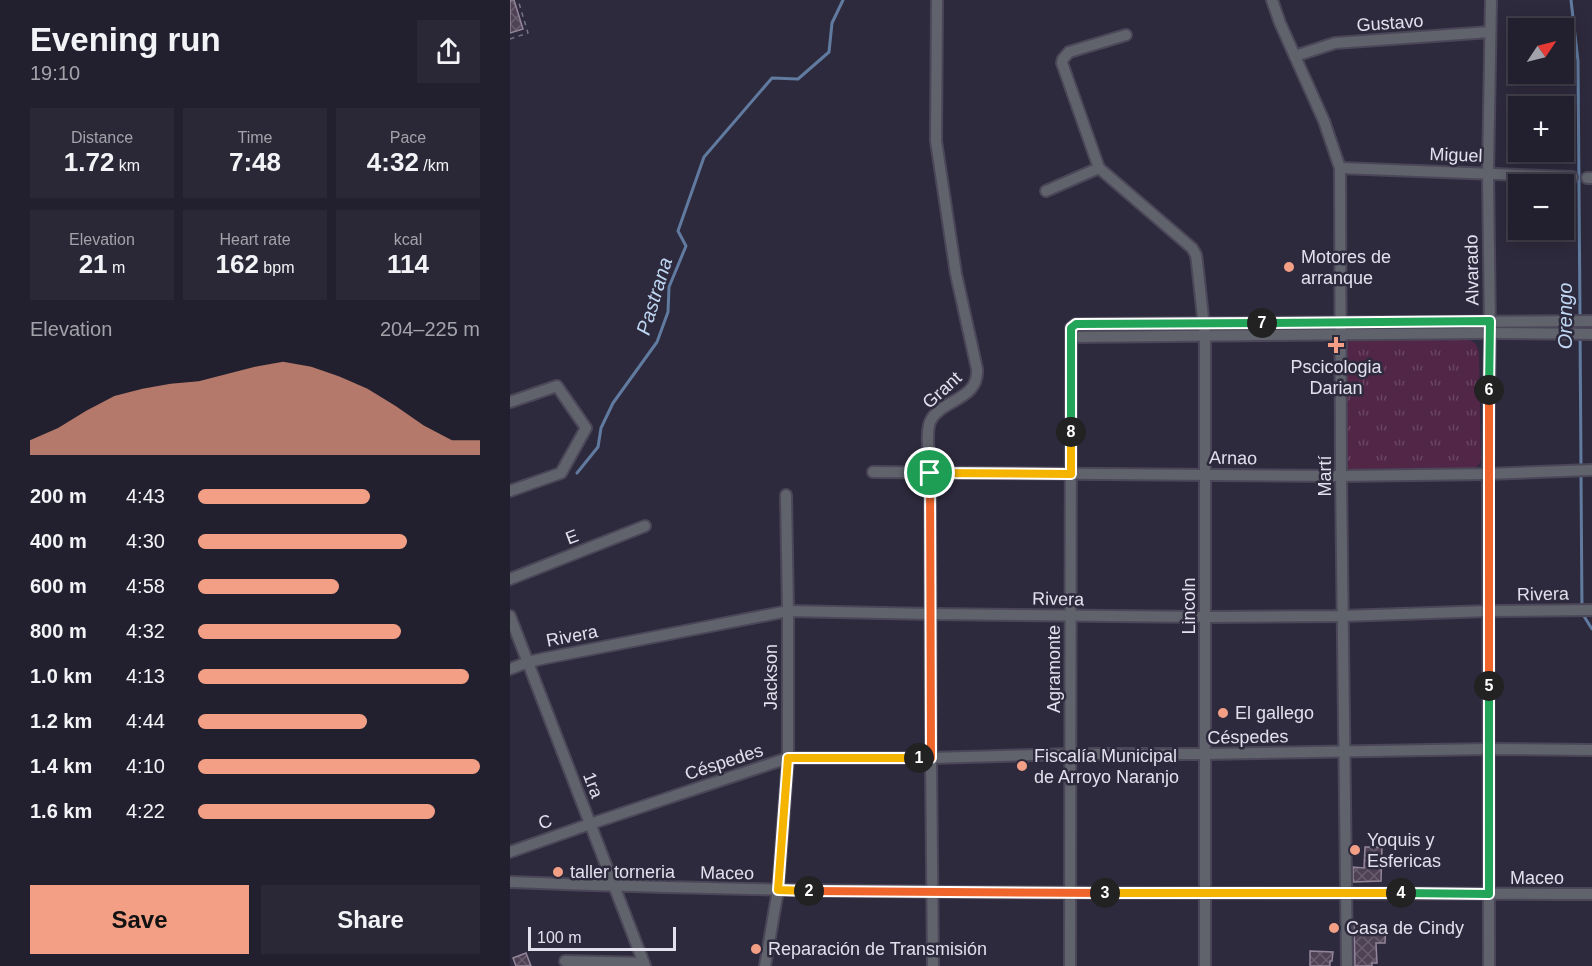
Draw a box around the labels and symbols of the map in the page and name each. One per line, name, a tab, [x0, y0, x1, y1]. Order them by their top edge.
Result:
street label: Gustavo	[1356, 11, 1424, 35]
north arrow	[1508, 18, 1574, 84]
street label: Miguel	[1429, 144, 1483, 166]
street label: Alvarado	[1461, 234, 1483, 306]
place label: Motores de arranque	[1301, 247, 1391, 288]
water label: Pastrana	[632, 255, 676, 337]
marker: Motores de arranque	[1282, 260, 1296, 274]
water label: Orengo	[1554, 283, 1576, 349]
pin: 7	[1247, 308, 1277, 338]
marker: Pscicologia Darian	[1327, 336, 1345, 354]
place label: Pscicologia Darian	[1290, 357, 1383, 398]
street label: Grant	[919, 368, 965, 412]
pin: 6	[1474, 375, 1504, 405]
pin: 8	[1056, 417, 1086, 447]
pin	[904, 447, 955, 498]
street label: Arnao	[1209, 448, 1257, 468]
street label: Martí	[1315, 455, 1335, 497]
street label: E	[563, 526, 581, 548]
street label: Lincoln	[1179, 577, 1199, 635]
street label: Rivera	[1517, 584, 1570, 604]
street label: Rivera	[1032, 589, 1085, 609]
street label: Rivera	[545, 621, 600, 651]
street label: Agramonte	[1044, 625, 1064, 713]
street label: Jackson	[761, 644, 781, 710]
pin: 5	[1474, 671, 1504, 701]
place label: El gallego	[1235, 703, 1314, 723]
marker: El gallego	[1216, 706, 1230, 720]
street label: Céspedes	[1207, 726, 1289, 748]
street label: Céspedes	[682, 740, 766, 784]
pin: 1	[904, 743, 934, 773]
place label: Fiscalía Municipal de Arroyo Naranjo	[1034, 746, 1179, 787]
marker: Fiscalía Municipal de Arroyo Naranjo	[1015, 759, 1029, 773]
street label: 1ra	[579, 769, 607, 802]
street label: C	[535, 810, 555, 834]
place label: Yoquis y Esfericas	[1367, 830, 1441, 871]
marker: Yoquis y Esfericas	[1348, 843, 1362, 857]
place label: taller torneria	[570, 862, 676, 882]
street label: Maceo	[700, 863, 754, 883]
marker: taller torneria	[551, 865, 565, 879]
street label: Maceo	[1510, 868, 1564, 888]
pin: 2	[794, 876, 824, 906]
pin: 3	[1090, 878, 1120, 908]
pin: 4	[1386, 878, 1416, 908]
place label: Casa de Cindy	[1346, 918, 1464, 938]
marker: Casa de Cindy	[1327, 921, 1341, 935]
scale bar	[528, 924, 676, 952]
place label: Reparación de Transmisión	[768, 939, 987, 959]
marker: Reparación de Transmisión	[749, 942, 763, 956]

